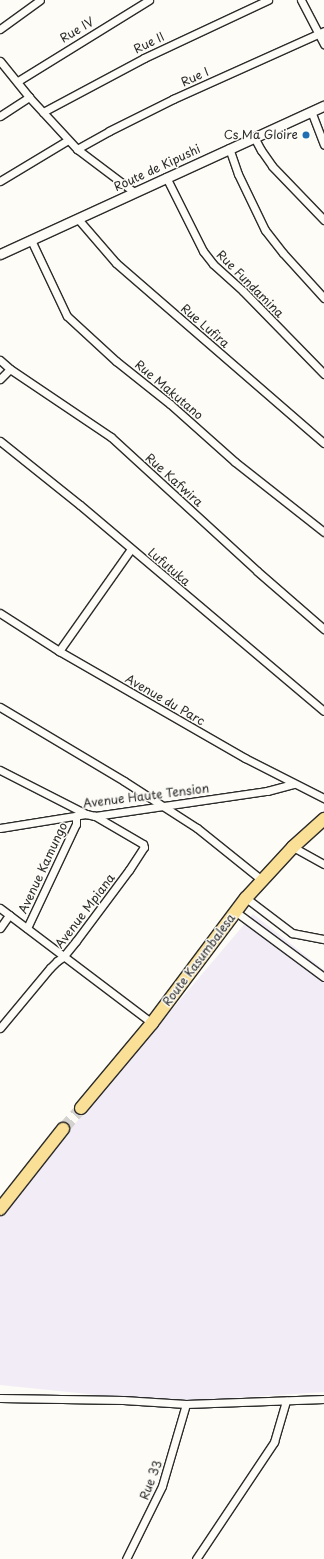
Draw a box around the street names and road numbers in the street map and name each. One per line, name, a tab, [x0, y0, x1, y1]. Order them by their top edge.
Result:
street label: Rue IV	[57, 14, 97, 46]
street label: Rue II	[131, 29, 167, 57]
street label: Rue I	[178, 64, 212, 90]
street label: Route de Kipushi	[111, 142, 203, 194]
street label: Rue Fundamina	[213, 247, 287, 321]
street label: Rue Lufira	[178, 301, 232, 351]
street label: Rue Makutano	[132, 357, 206, 423]
street label: Rue Kafwira	[142, 450, 206, 510]
street label: Lufutuka	[145, 545, 193, 589]
street label: Avenue du Parc	[123, 672, 207, 728]
street label: Avenue Haute Tension	[82, 781, 210, 811]
street label: Avenue Kamungo	[16, 820, 70, 916]
street label: Avenue Mpiana	[52, 871, 118, 951]
street label: Route Kasumbalesa	[160, 911, 238, 1009]
street label: Rue 33	[137, 1458, 165, 1502]

